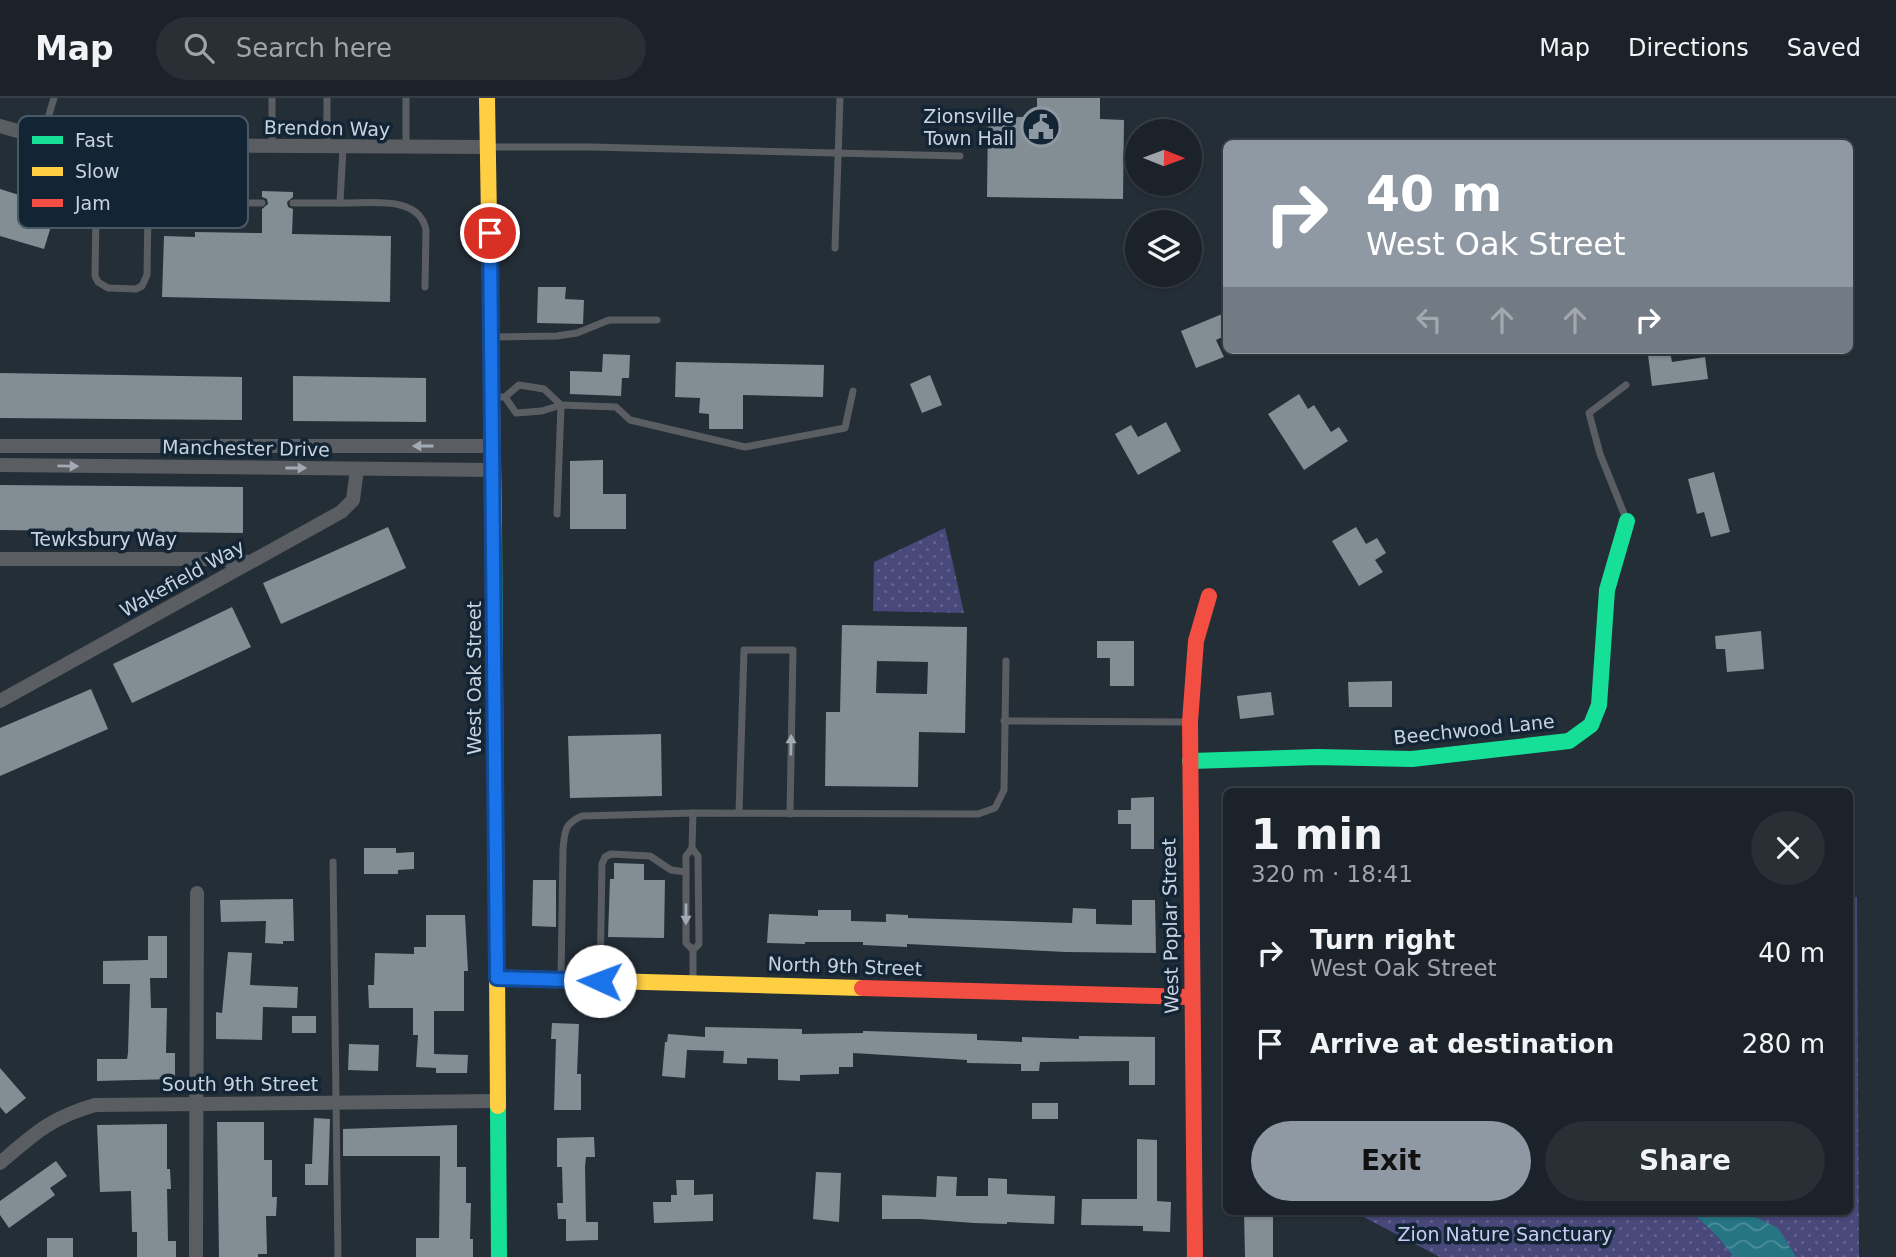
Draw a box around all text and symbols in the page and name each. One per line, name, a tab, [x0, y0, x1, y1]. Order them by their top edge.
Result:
search box	[156, 17, 646, 80]
text: Map	[35, 29, 114, 68]
icon: search	[180, 29, 218, 67]
text: Search here	[236, 33, 392, 63]
text: Map	[1539, 34, 1590, 62]
text: Directions	[1628, 34, 1749, 62]
text: Saved	[1787, 34, 1861, 62]
place label: Zionsville Town Hall	[923, 105, 1014, 149]
public building icon: Zionsville Town Hall	[1020, 106, 1062, 148]
legend	[18, 116, 248, 228]
street label: Brendon Way	[264, 116, 390, 140]
north arrow	[1125, 119, 1202, 196]
map controls	[1125, 119, 1202, 287]
text: Fast	[75, 129, 113, 151]
text: Slow	[75, 160, 120, 182]
text: 40 m	[1366, 166, 1502, 223]
icon: right	[1251, 168, 1342, 259]
text: Jam	[74, 192, 111, 214]
pin	[460, 203, 520, 263]
button: layers	[1125, 210, 1202, 287]
icon: arrive	[471, 214, 509, 252]
text: West Oak Street	[1366, 225, 1626, 263]
icon: left	[1410, 301, 1448, 339]
icon: ahead	[1483, 301, 1521, 339]
icon: ahead	[1556, 301, 1594, 339]
icon: right	[1629, 301, 1667, 339]
street label: Manchester Drive	[162, 436, 330, 460]
one-way arrow	[412, 440, 434, 452]
one-way arrow	[57, 460, 79, 471]
one-way arrow	[285, 462, 307, 474]
street label: Tewksbury Way	[30, 528, 177, 550]
street label: Wakefield Way	[116, 535, 248, 621]
street label: West Oak Street	[463, 601, 485, 755]
street label: Beechwood Lane	[1392, 710, 1556, 748]
one-way arrow	[786, 734, 797, 756]
text: 1 min	[1251, 810, 1383, 859]
button: close	[1751, 811, 1825, 885]
street label: West Poplar Street	[1157, 838, 1183, 1014]
text: 320 m · 18:41	[1251, 861, 1413, 887]
one-way arrow	[680, 903, 692, 925]
text: Turn right	[1310, 925, 1455, 955]
icon: right	[1251, 934, 1289, 972]
text: 40 m	[1758, 938, 1825, 968]
position arrow	[563, 944, 637, 1018]
street label: North 9th Street	[767, 952, 923, 980]
text: West Oak Street	[1310, 955, 1497, 981]
icon: arrive	[1251, 1025, 1289, 1063]
text: Arrive at destination	[1310, 1029, 1614, 1059]
text: 280 m	[1742, 1029, 1825, 1059]
street label: South 9th Street	[162, 1073, 318, 1095]
button: Exit	[1251, 1121, 1531, 1201]
button: Share	[1545, 1121, 1825, 1201]
park label: Zion Nature Sanctuary	[1398, 1223, 1612, 1245]

